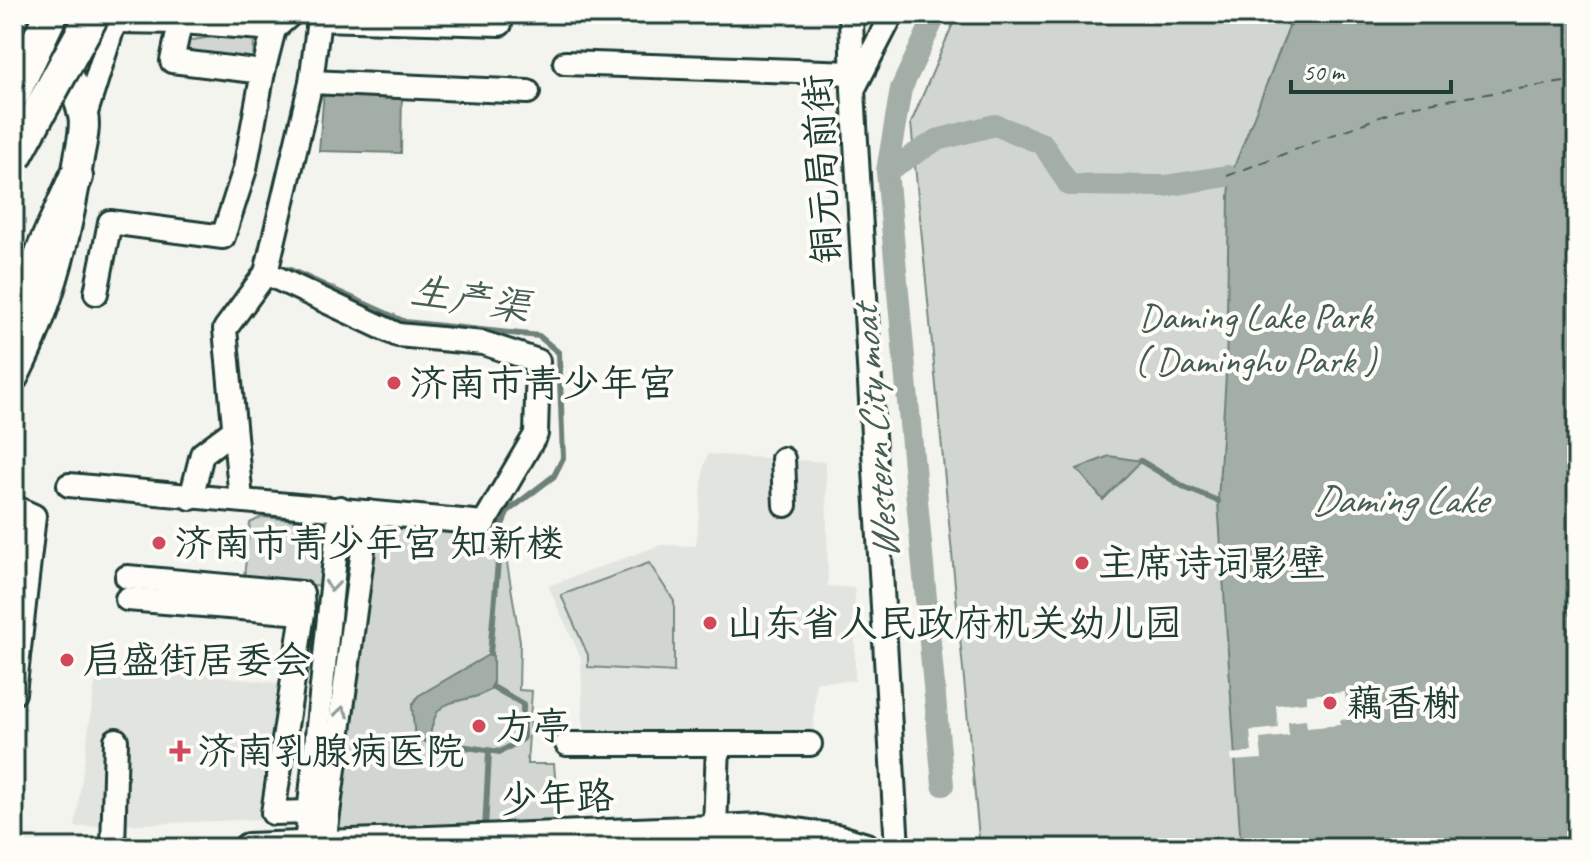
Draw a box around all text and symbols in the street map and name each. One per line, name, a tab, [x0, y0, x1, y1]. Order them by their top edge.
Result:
scale bar	[1291, 44, 1451, 94]
text: 50 m	[1303, 57, 1346, 87]
street label: 铜元局前街	[794, 73, 850, 265]
water label: 生产渠	[407, 265, 536, 334]
park label: Daming Lake Park ( Daminghu Park )	[1134, 293, 1379, 384]
water label: Western City moat	[838, 297, 911, 562]
place label: 济南市青少年宫	[410, 360, 676, 407]
marker: 济南市青少年宫	[385, 374, 403, 392]
water label: Daming Lake	[1312, 475, 1492, 525]
place label: 济南市青少年宫 知新楼	[175, 520, 564, 567]
marker: 济南市青少年宫 知新楼	[150, 534, 168, 552]
place label: 主席诗词影壁	[1098, 540, 1326, 587]
marker: 主席诗词影壁	[1073, 554, 1091, 572]
one-way arrow	[324, 580, 341, 593]
place label: 山东省人民政府机关幼儿园	[726, 600, 1182, 647]
marker: 山东省人民政府机关幼儿园	[701, 614, 719, 632]
place label: 启盛街居委会	[83, 637, 311, 684]
marker: 启盛街居委会	[58, 651, 76, 669]
place label: 藕香榭	[1346, 680, 1460, 727]
marker: 藕香榭	[1321, 694, 1339, 712]
place label: 方亭	[495, 703, 571, 750]
one-way arrow	[333, 705, 350, 719]
marker: 方亭	[470, 717, 488, 735]
place label: 济南乳腺病医院	[198, 728, 464, 775]
marker: 济南乳腺病医院	[169, 740, 191, 762]
street label: 少年路	[499, 773, 615, 823]

